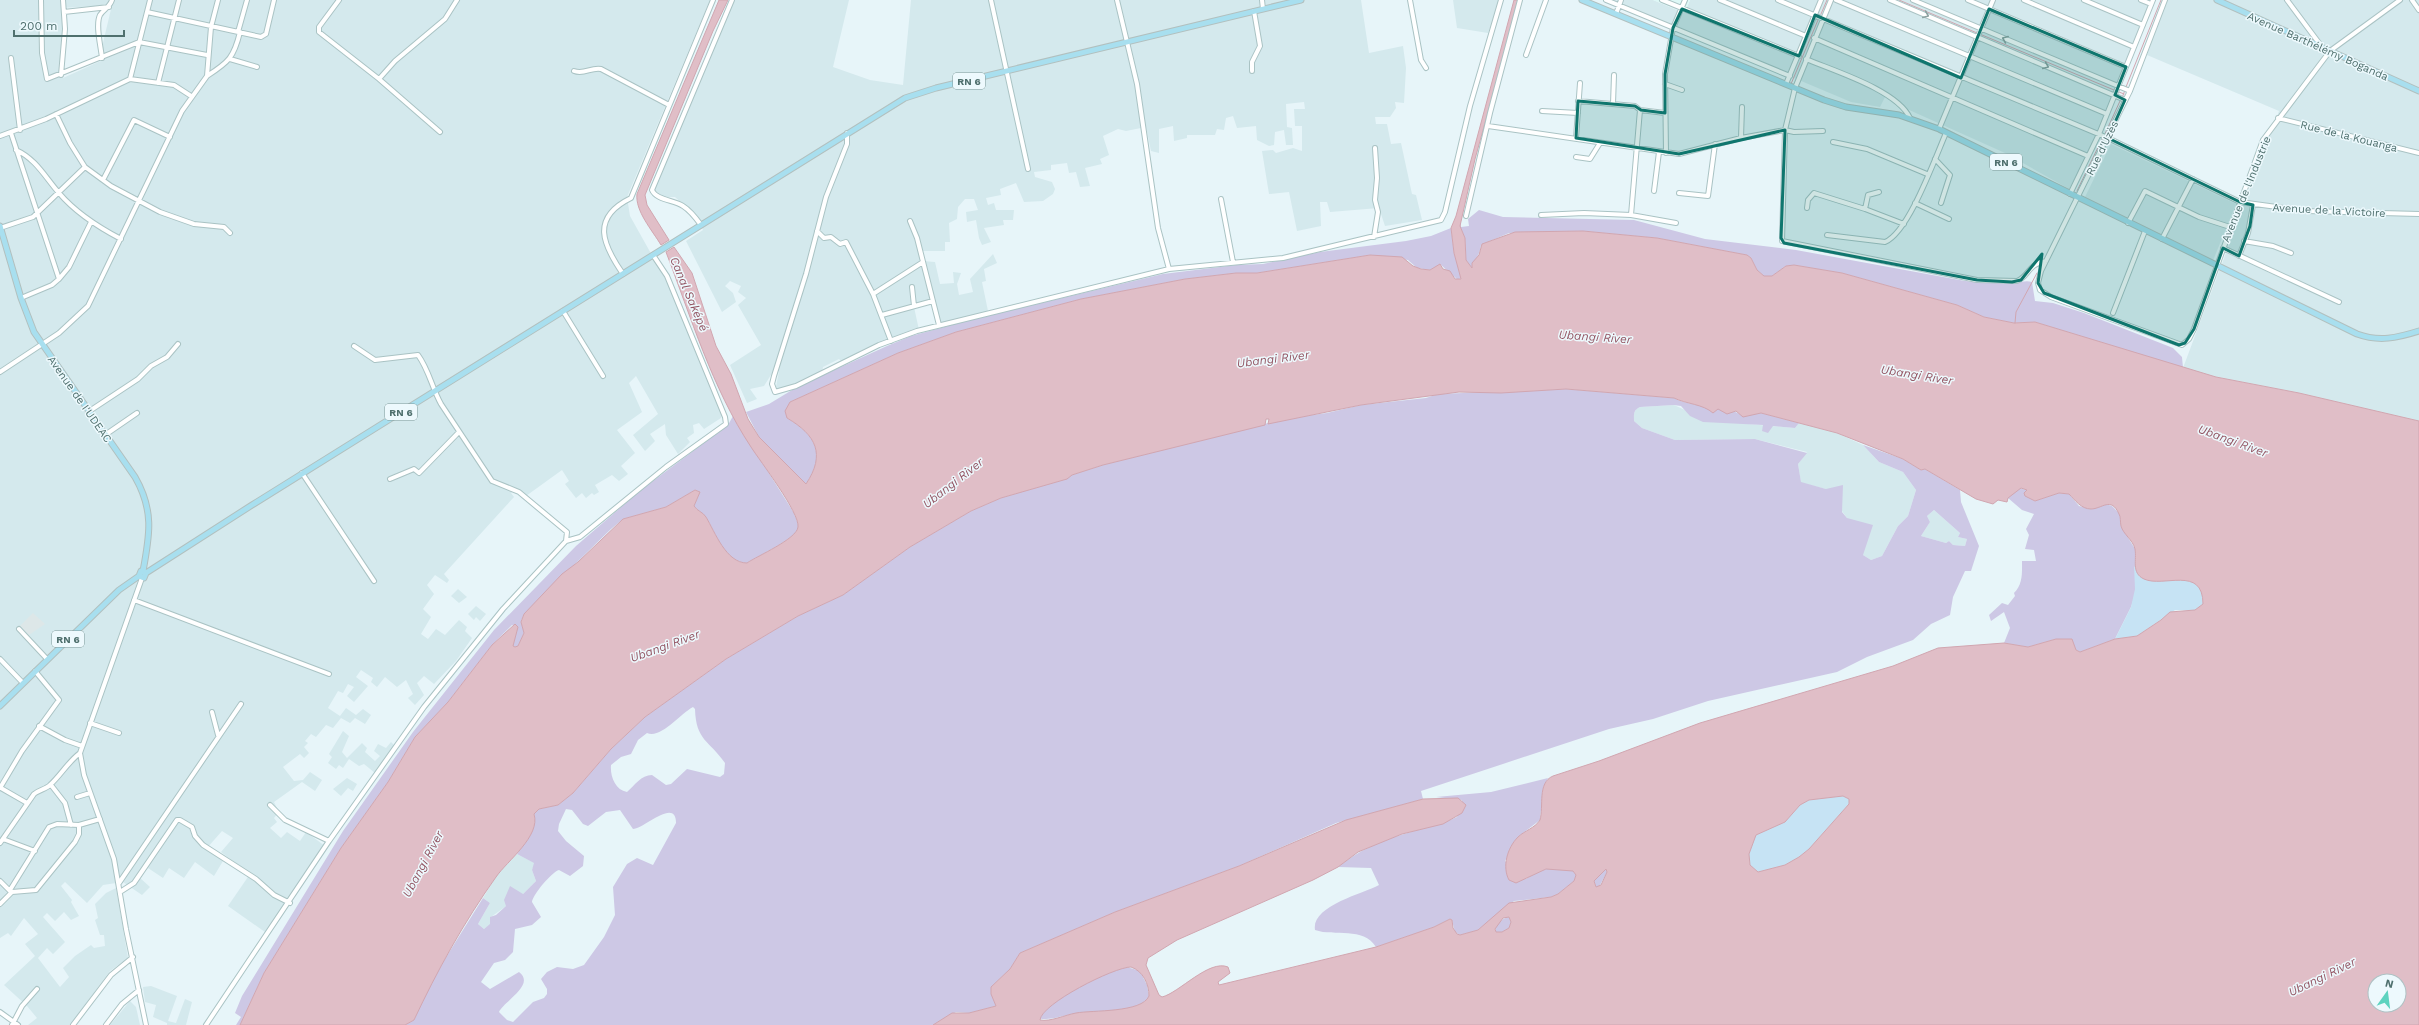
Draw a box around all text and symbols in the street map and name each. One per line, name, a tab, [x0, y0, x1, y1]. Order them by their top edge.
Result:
street label: Avenue Barthélémy Boganda	[2245, 9, 2390, 84]
one-way arrow	[1922, 10, 1930, 18]
scale bar	[14, 12, 124, 38]
text: 200 m	[20, 19, 57, 33]
one-way arrow	[2002, 36, 2010, 44]
one-way arrow	[2041, 61, 2049, 69]
road number: RN 6	[953, 73, 985, 89]
street label: Rue de la Kouanga	[2299, 118, 2399, 155]
street label: Rue d'Uzès	[2084, 119, 2121, 178]
street label: Avenue de l'Industrie	[2219, 134, 2274, 244]
road number: RN 6	[1990, 154, 2022, 170]
street label: Avenue de la Victoire	[2272, 201, 2386, 220]
water label: Canal Saképé	[667, 255, 711, 334]
water label: Ubangi River	[1558, 327, 1633, 347]
water label: Ubangi River	[1236, 347, 1311, 370]
street label: Avenue de I'UDEAC	[45, 353, 115, 445]
water label: Ubangi River	[1880, 362, 1956, 388]
road number: RN 6	[385, 404, 417, 420]
water label: Ubangi River	[2196, 422, 2271, 461]
water label: Ubangi River	[920, 454, 987, 511]
water label: Ubangi River	[628, 626, 703, 665]
road number: RN 6	[52, 631, 84, 647]
water label: Ubangi River	[400, 827, 447, 900]
water label: Ubangi River	[2286, 954, 2359, 999]
north arrow	[2367, 973, 2407, 1013]
text: N	[2384, 976, 2395, 991]

